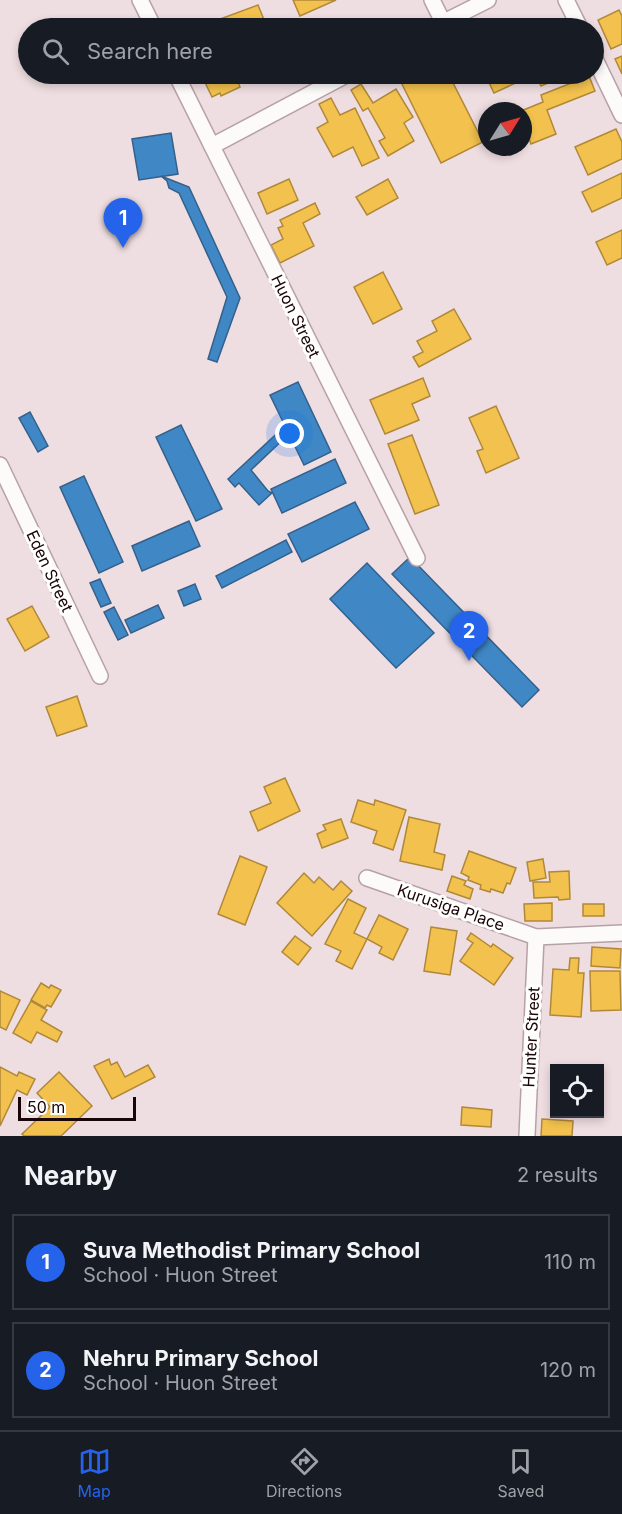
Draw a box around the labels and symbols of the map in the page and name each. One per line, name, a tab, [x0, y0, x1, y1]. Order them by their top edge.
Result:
north arrow	[478, 102, 532, 156]
pin: 1	[104, 198, 142, 248]
street label: Huon Street	[267, 271, 325, 361]
your location	[275, 419, 304, 448]
street label: Eden Street	[22, 527, 78, 615]
pin: 2	[450, 612, 488, 661]
street label: Kurusiga Place	[395, 879, 507, 935]
street label: Hunter Street	[518, 986, 544, 1088]
scale bar	[18, 1094, 136, 1122]

